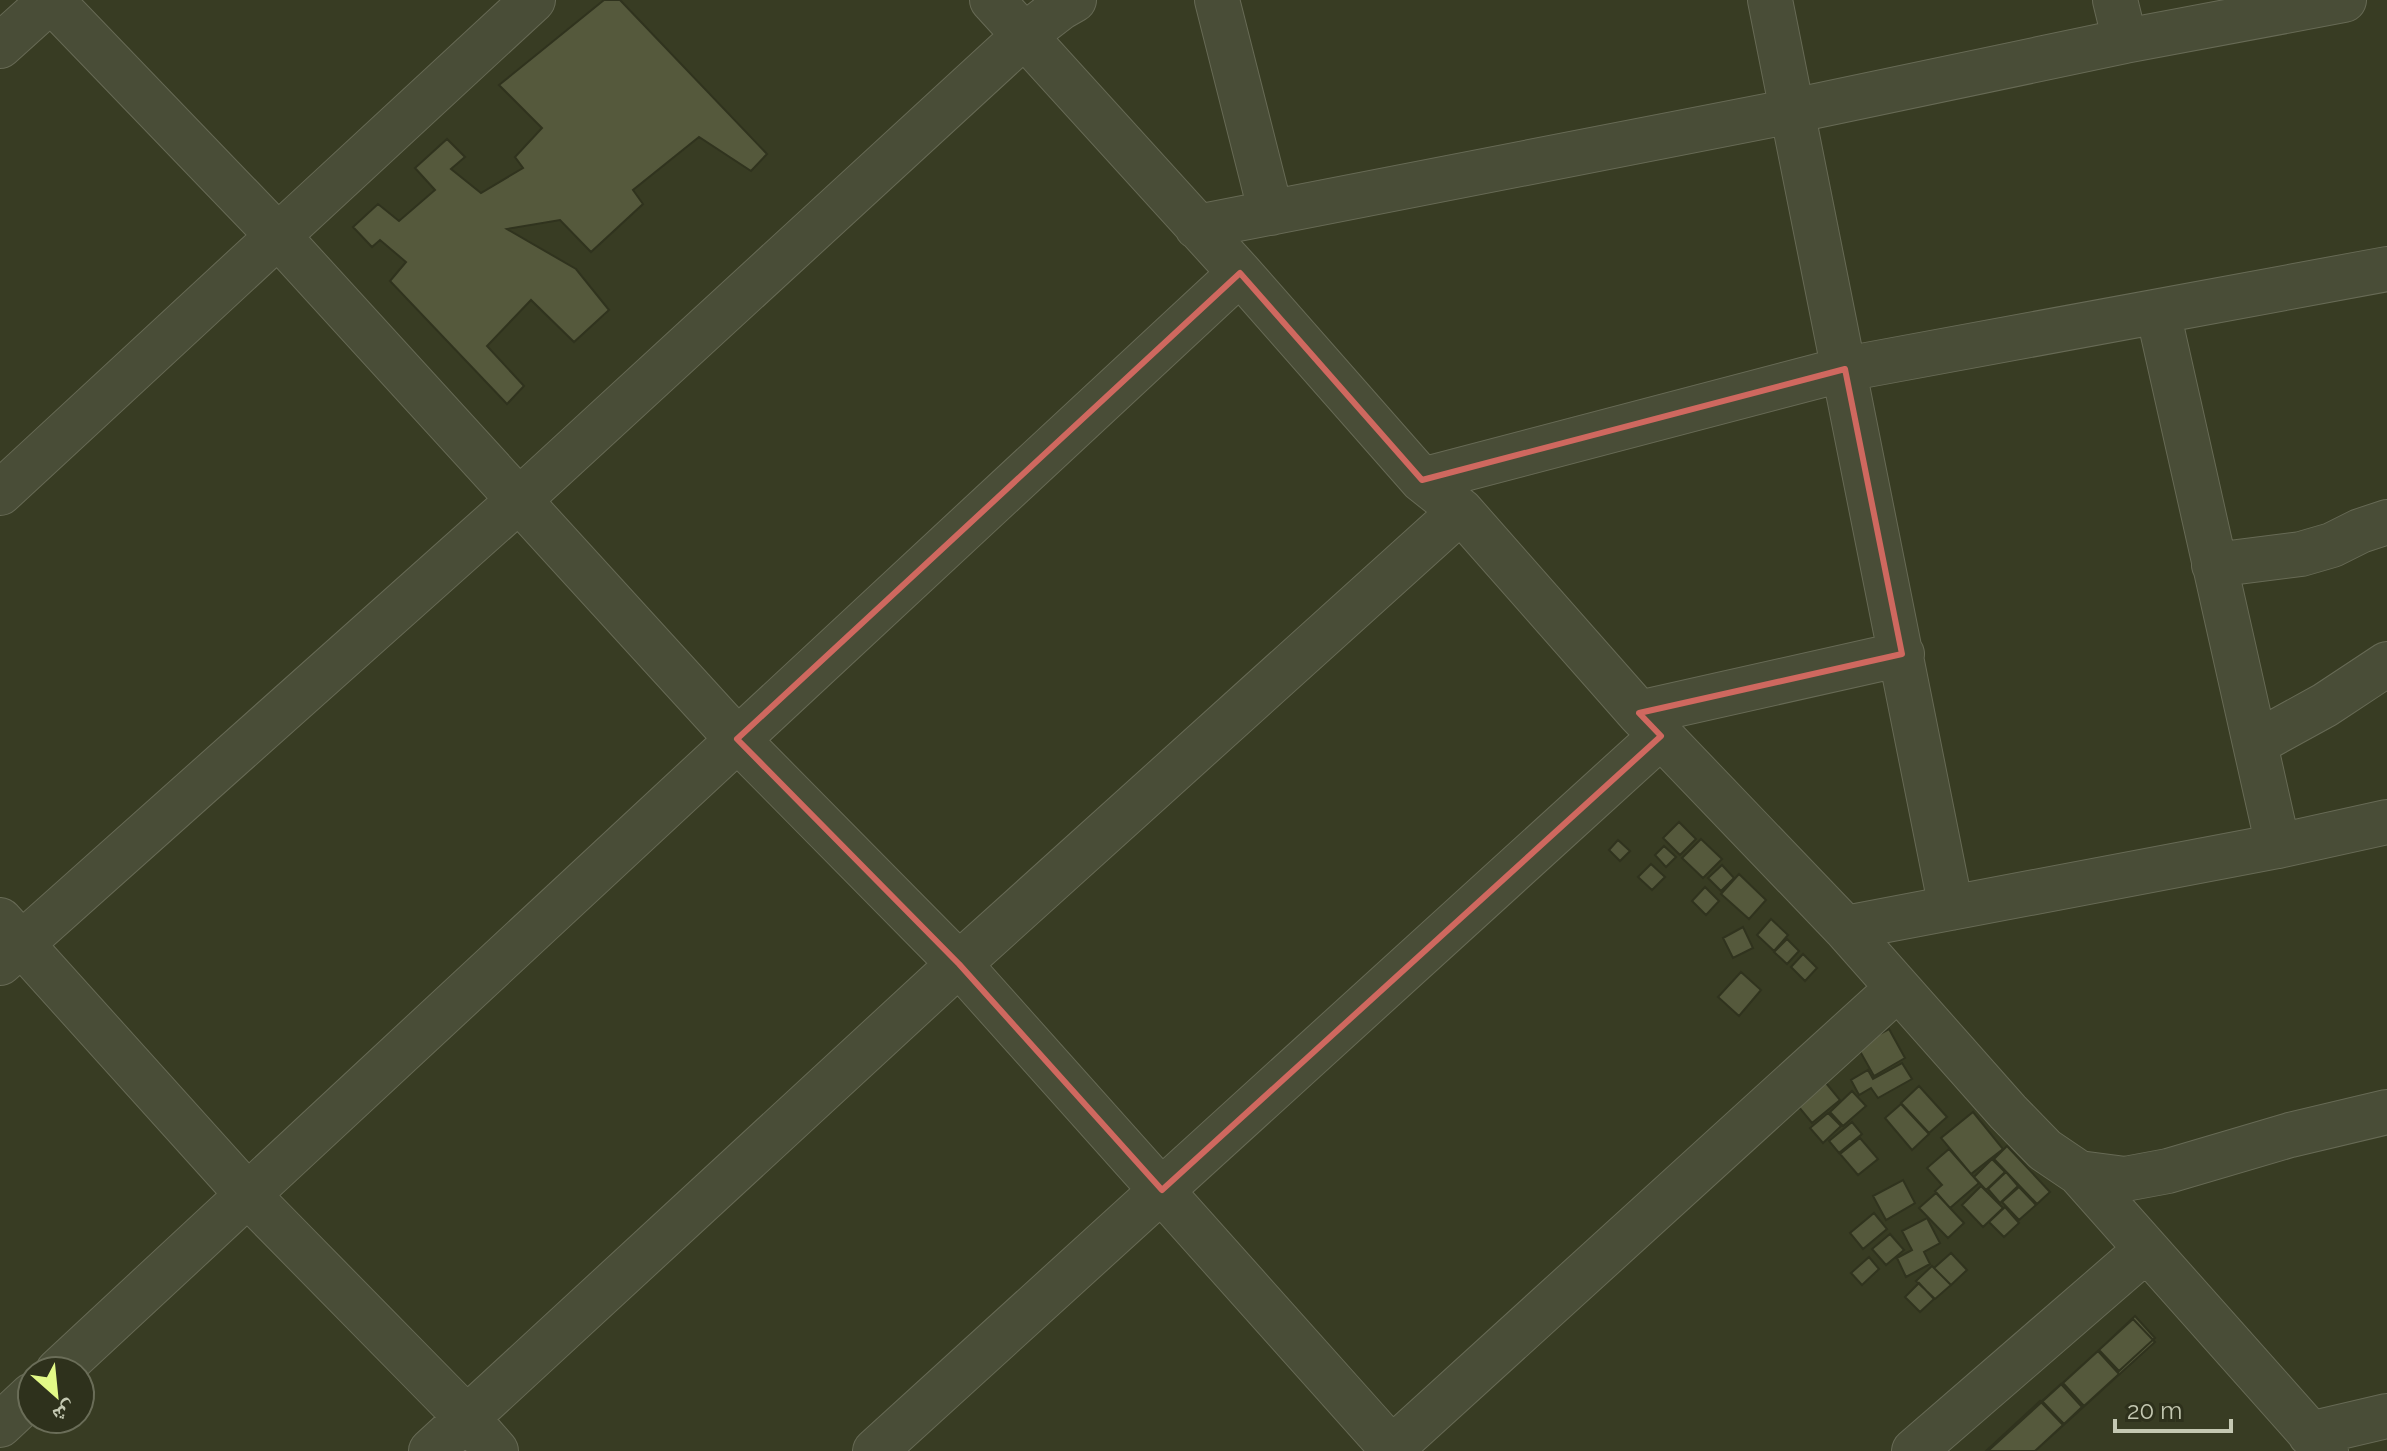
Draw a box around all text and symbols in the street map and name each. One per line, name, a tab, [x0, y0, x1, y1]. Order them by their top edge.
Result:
north arrow	[16, 1355, 96, 1435]
scale bar	[2115, 1383, 2231, 1433]
text: ش	[48, 1395, 81, 1430]
text: 20 m	[2127, 1396, 2182, 1425]

